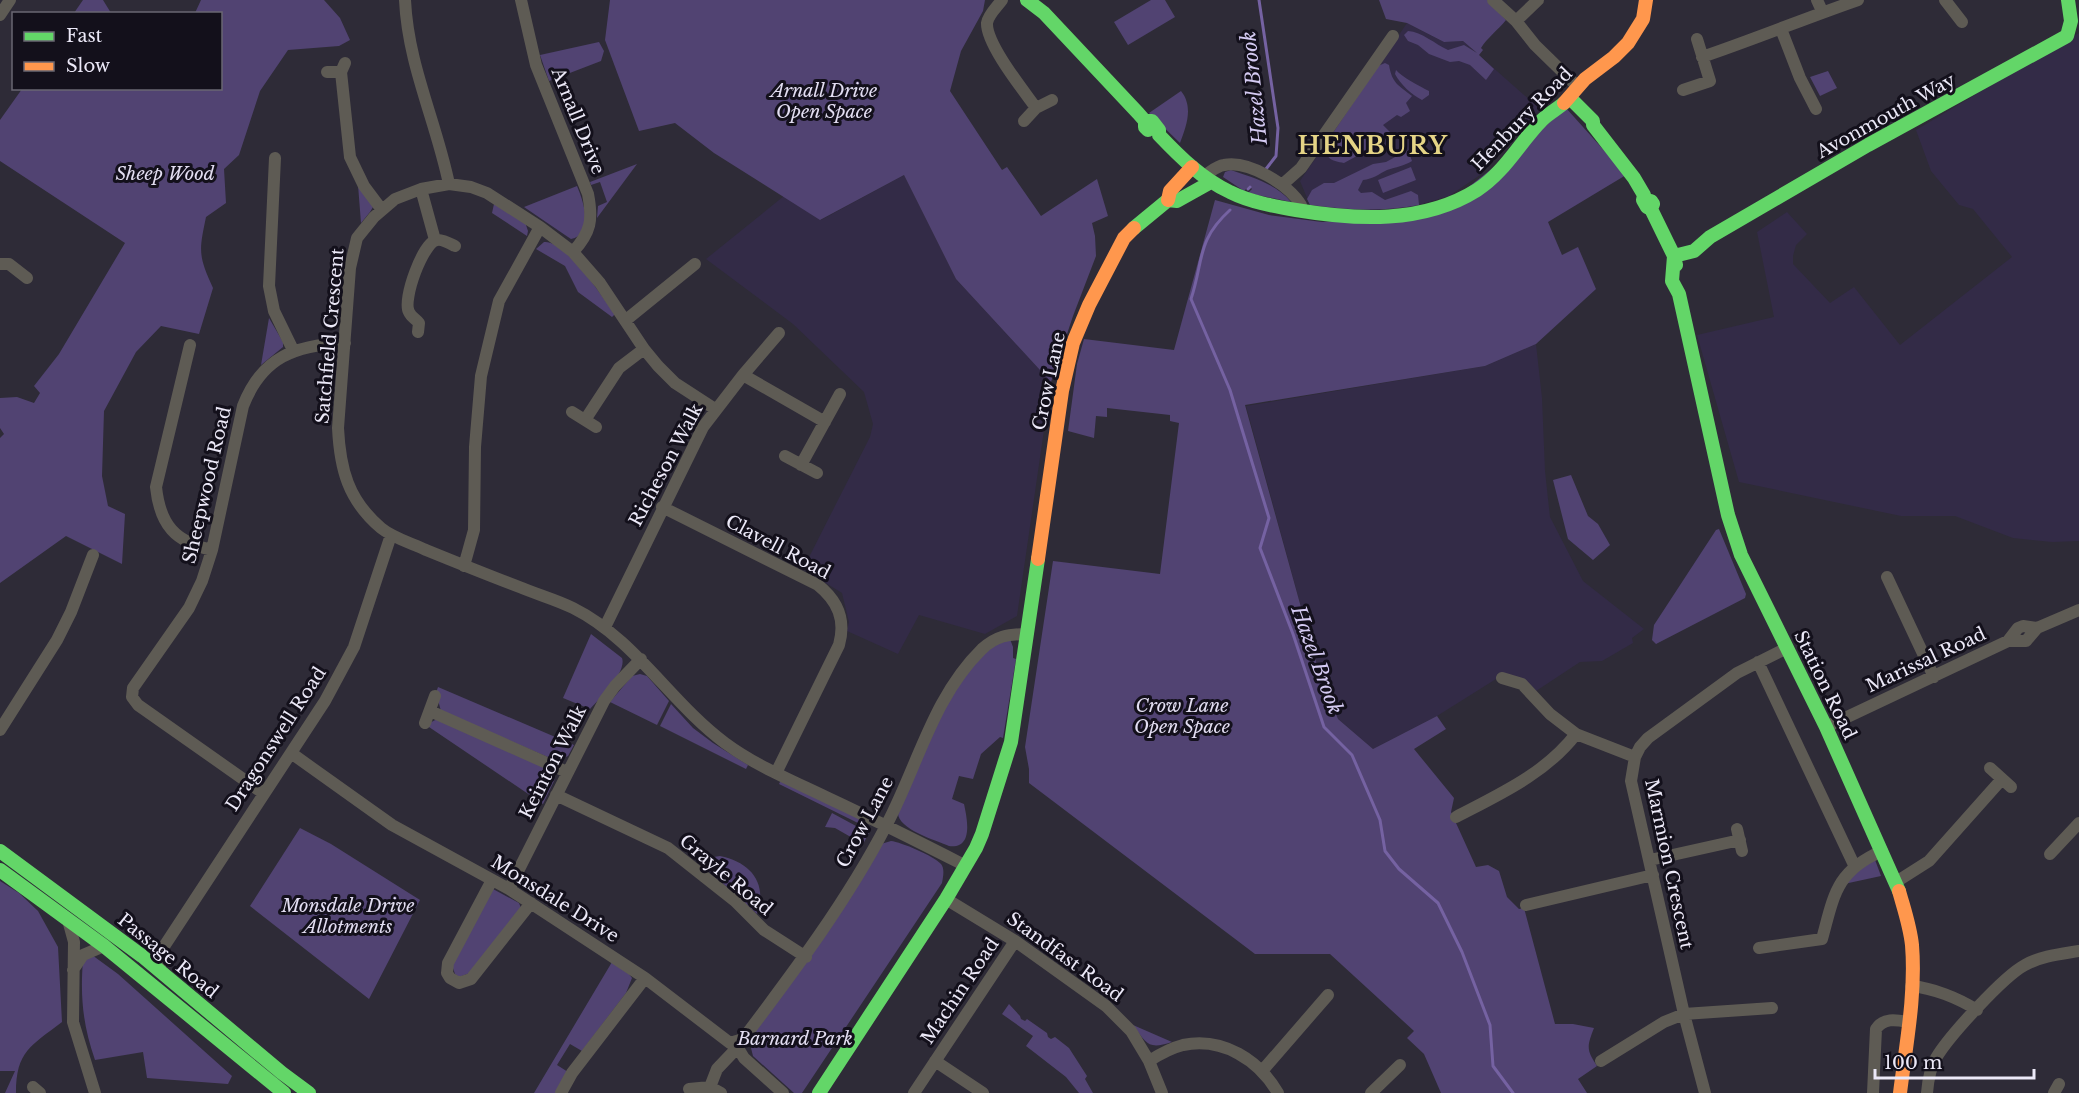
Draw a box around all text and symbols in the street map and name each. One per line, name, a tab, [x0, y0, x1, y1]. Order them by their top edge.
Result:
legend	[12, 12, 222, 90]
text: Fast	[66, 25, 103, 47]
water label: Hazel Brook	[1236, 30, 1272, 147]
text: Slow	[66, 55, 111, 77]
street label: Arnall Drive	[546, 63, 609, 178]
street label: Henbury Road	[1467, 63, 1577, 175]
street label: Avonmouth Way	[1812, 69, 1960, 164]
park label: Arnall Drive Open Space	[769, 80, 877, 123]
district label: HENBURY	[1298, 131, 1448, 160]
park label: Sheep Wood	[116, 163, 215, 185]
street label: Satchfield Crescent	[311, 247, 349, 425]
street label: Crow Lane	[1028, 330, 1070, 432]
street label: Richeson Walk	[624, 400, 708, 530]
street label: Sheepwood Road	[178, 404, 236, 566]
street label: Clavell Road	[722, 510, 834, 584]
water label: Hazel Brook	[1286, 601, 1348, 718]
street label: Marissal Road	[1863, 623, 1989, 697]
street label: Station Road	[1789, 627, 1861, 743]
street label: Dragonswell Road	[221, 663, 331, 815]
park label: Crow Lane Open Space	[1134, 695, 1230, 738]
street label: Keinton Walk	[515, 702, 591, 822]
street label: Crow Lane	[832, 773, 898, 871]
street label: Marmion Crescent	[1640, 777, 1698, 951]
street label: Grayle Road	[675, 830, 777, 920]
street label: Monsdale Drive	[487, 851, 623, 947]
park label: Monsdale Drive Allotments	[280, 895, 415, 938]
street label: Standfast Road	[1003, 907, 1127, 1007]
street label: Passage Road	[113, 909, 223, 1003]
street label: Machin Road	[916, 934, 1004, 1048]
park label: Barnard Park	[736, 1028, 853, 1050]
scale bar	[1875, 1042, 2034, 1080]
text: 100 m	[1884, 1052, 1942, 1074]

